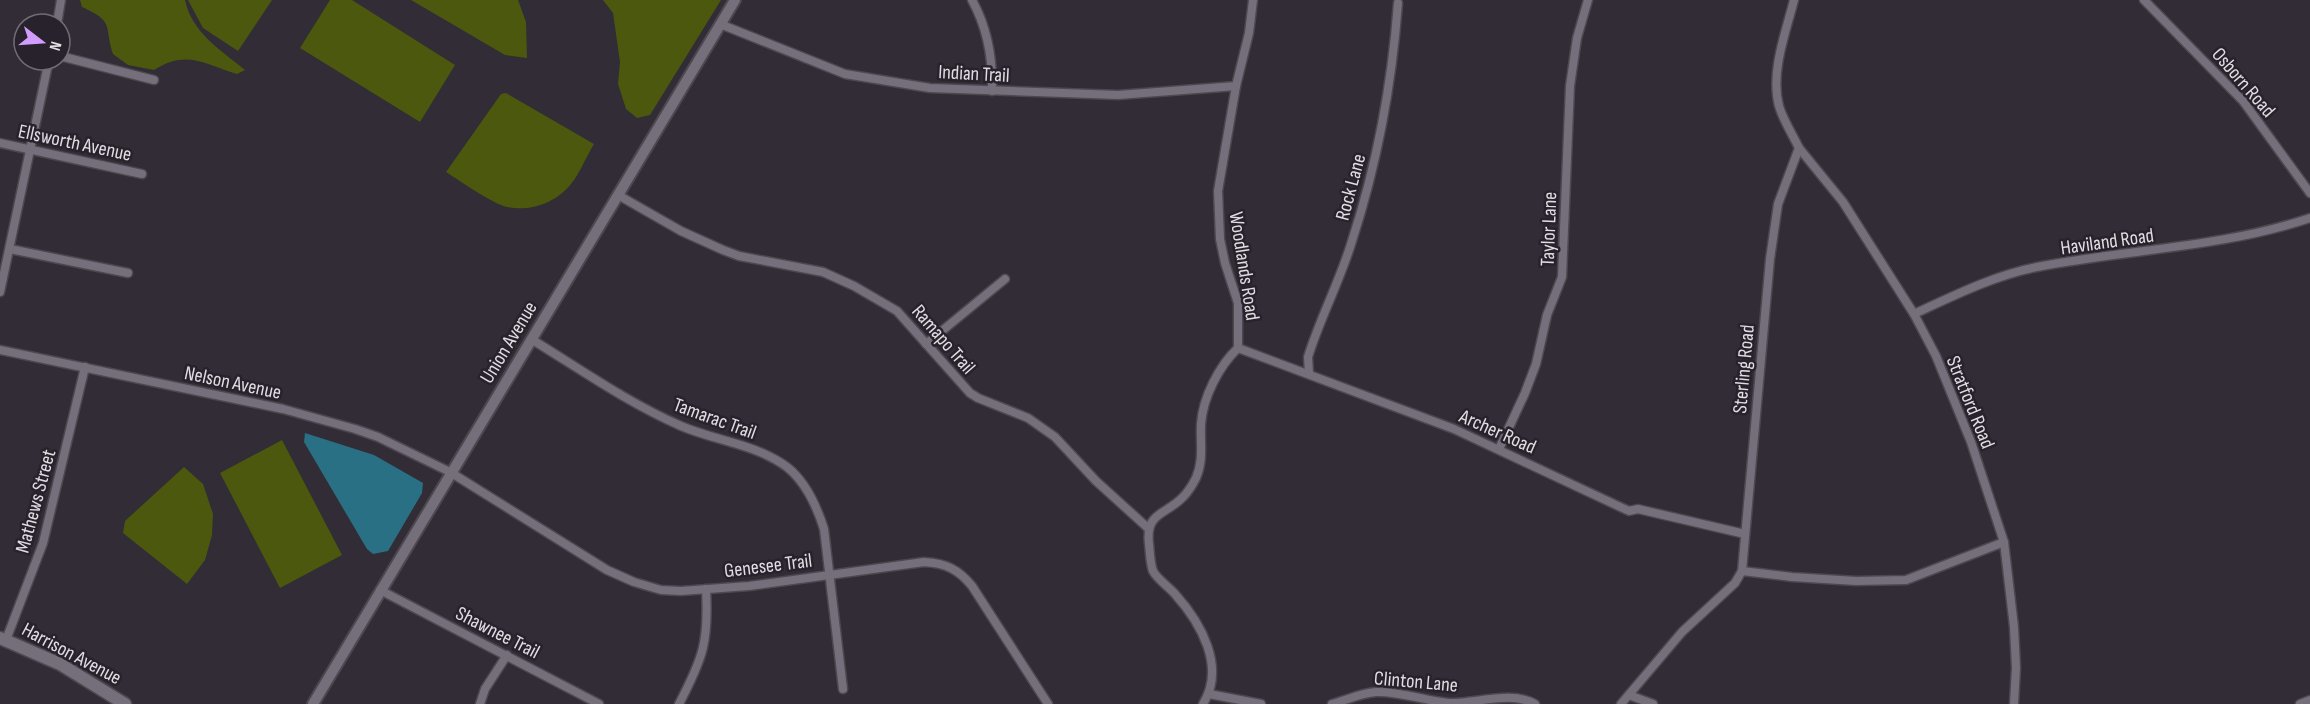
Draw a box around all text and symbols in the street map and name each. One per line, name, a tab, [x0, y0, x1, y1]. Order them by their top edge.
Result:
north arrow	[12, 12, 72, 72]
text: N	[45, 39, 65, 53]
street label: Osborn Road	[2206, 43, 2280, 122]
street label: Indian Trail	[938, 60, 1010, 88]
street label: Ellsworth Avenue	[16, 119, 134, 167]
street label: Rock Lane	[1331, 151, 1371, 223]
street label: Taylor Lane	[1536, 191, 1562, 267]
street label: Woodlands Road	[1224, 210, 1264, 322]
street label: Haviland Road	[2059, 224, 2155, 260]
street label: Union Avenue	[475, 297, 543, 388]
street label: Ramapo Trail	[907, 300, 980, 379]
street label: Sterling Road	[1728, 324, 1760, 415]
street label: Stratford Road	[1941, 353, 2000, 452]
street label: Nelson Avenue	[182, 361, 283, 405]
street label: Tamarac Trail	[670, 393, 759, 445]
street label: Archer Road	[1455, 404, 1540, 459]
street label: Mathews Street	[11, 447, 61, 556]
street label: Genesee Trail	[723, 549, 813, 583]
street label: Shawnee Trail	[452, 602, 544, 664]
street label: Harrison Avenue	[18, 618, 125, 690]
street label: Clinton Lane	[1373, 666, 1459, 698]

